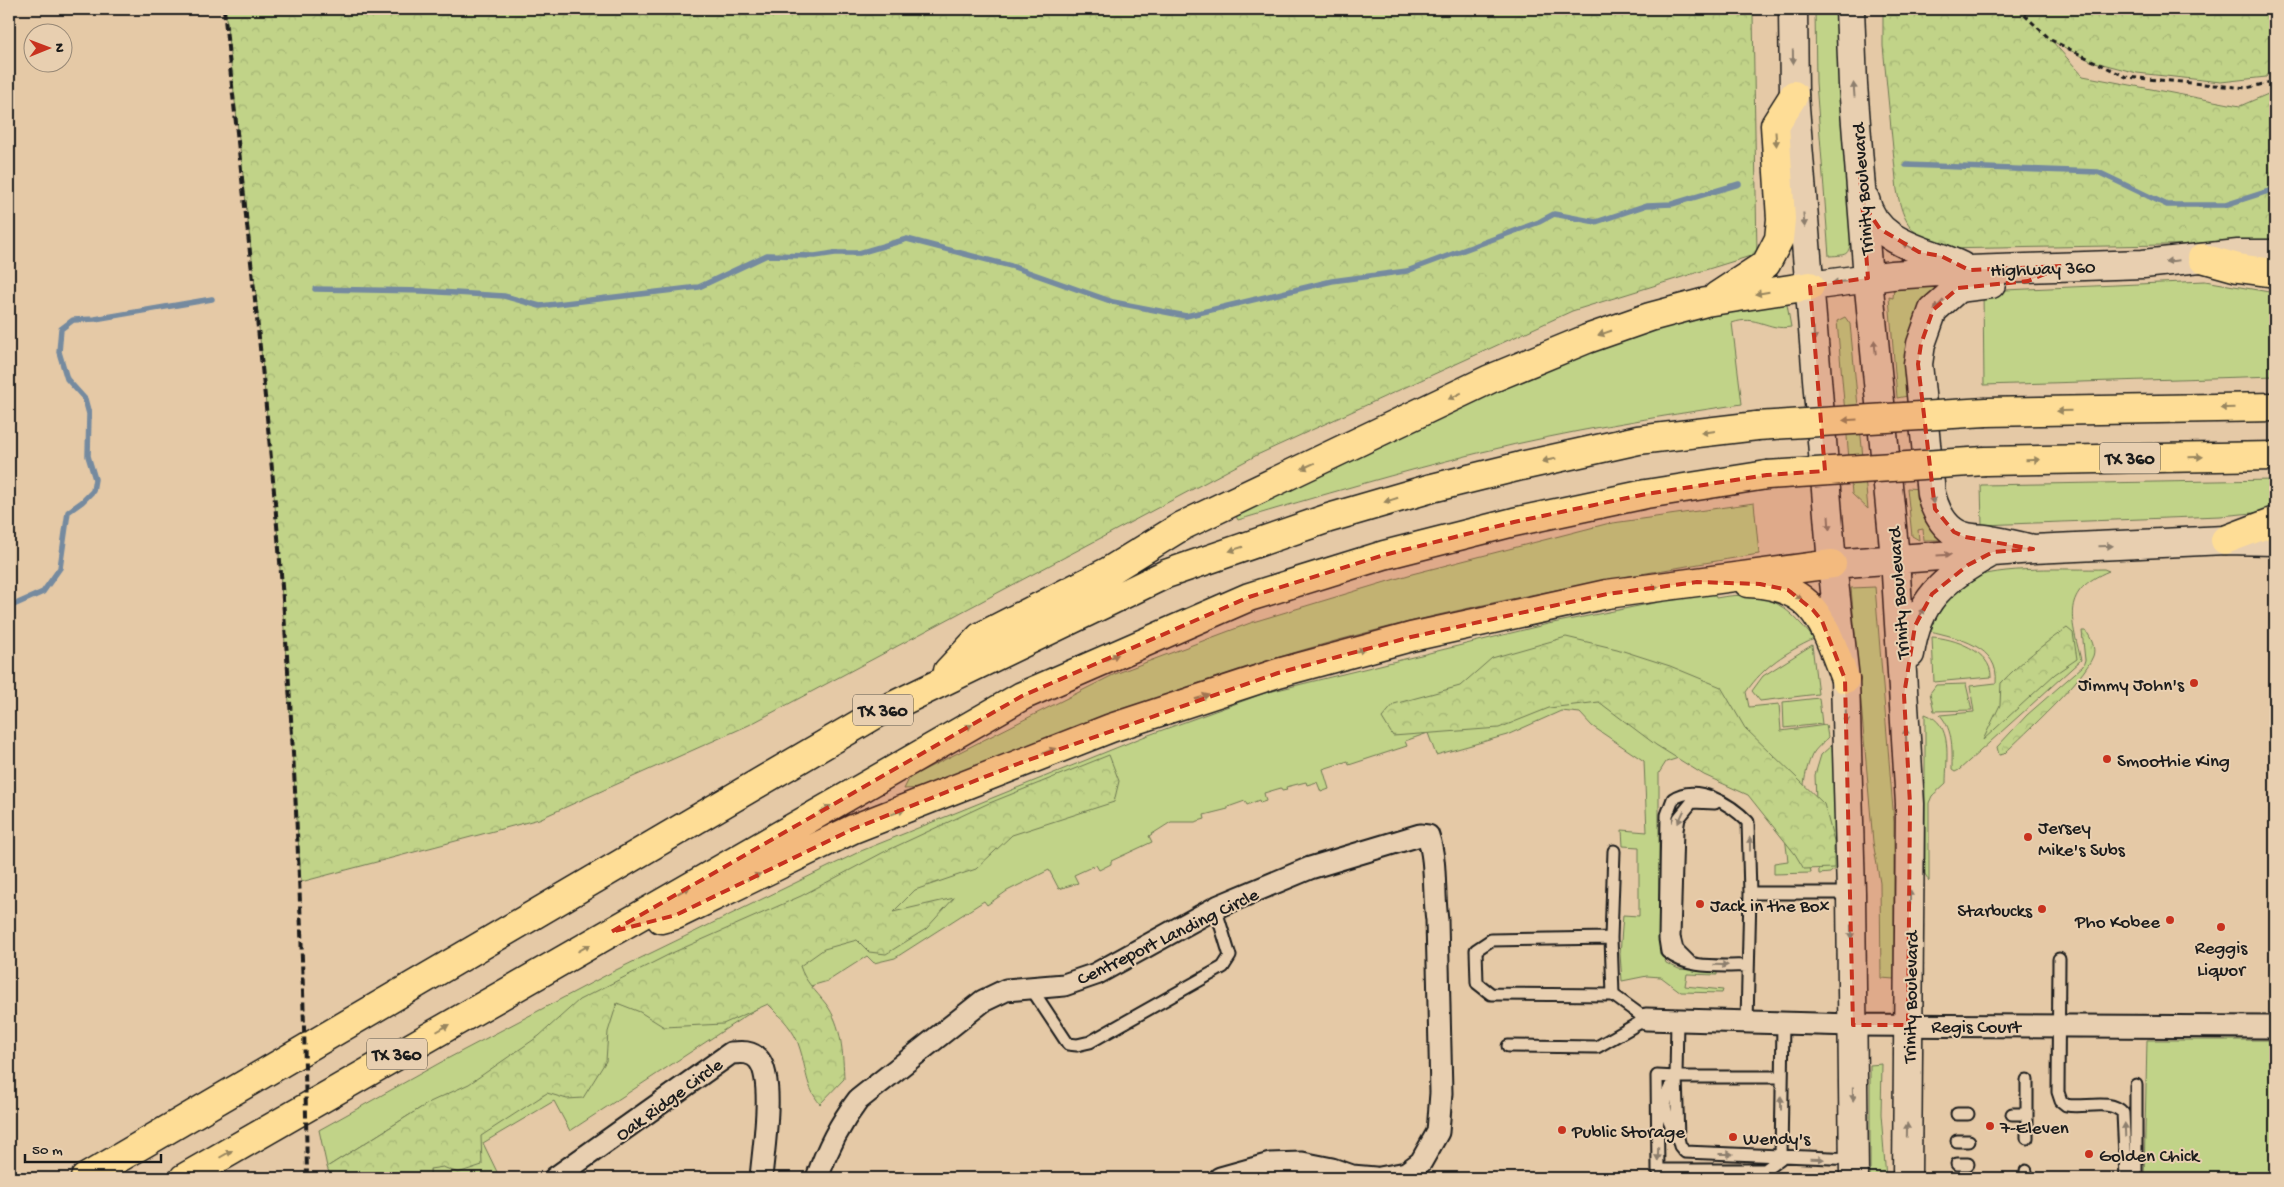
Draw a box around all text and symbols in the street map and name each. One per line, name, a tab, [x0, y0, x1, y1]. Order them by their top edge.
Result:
north arrow	[22, 22, 72, 72]
text: N	[50, 43, 67, 53]
one-way arrow	[1789, 50, 1797, 66]
one-way arrow	[1849, 82, 1857, 98]
street label: Trinity Boulevard	[1848, 120, 1881, 256]
one-way arrow	[1773, 131, 1781, 147]
one-way arrow	[1801, 212, 1809, 228]
one-way arrow	[1902, 241, 1915, 250]
street label: Highway 360	[1990, 257, 2096, 284]
one-way arrow	[2164, 257, 2180, 265]
one-way arrow	[1831, 278, 1847, 286]
one-way arrow	[1754, 290, 1770, 298]
one-way arrow	[1933, 299, 1945, 311]
one-way arrow	[1810, 327, 1818, 343]
one-way arrow	[1597, 329, 1612, 337]
one-way arrow	[1870, 338, 1878, 354]
one-way arrow	[1448, 392, 1462, 400]
one-way arrow	[2218, 404, 2234, 412]
one-way arrow	[2056, 407, 2072, 415]
one-way arrow	[1842, 417, 1858, 425]
one-way arrow	[1700, 428, 1716, 436]
road number: TX 360	[2100, 442, 2160, 473]
one-way arrow	[2188, 453, 2204, 461]
one-way arrow	[1540, 456, 1556, 464]
one-way arrow	[2026, 456, 2042, 464]
one-way arrow	[1301, 461, 1316, 470]
one-way arrow	[1929, 490, 1937, 506]
one-way arrow	[1384, 496, 1399, 504]
one-way arrow	[1825, 515, 1833, 531]
street label: Trinity Boulevard	[1884, 524, 1917, 660]
one-way arrow	[2098, 541, 2114, 549]
one-way arrow	[1228, 545, 1243, 553]
one-way arrow	[1936, 551, 1952, 559]
one-way arrow	[1644, 584, 1660, 592]
one-way arrow	[1789, 590, 1802, 600]
one-way arrow	[1916, 606, 1925, 621]
one-way arrow	[1351, 647, 1366, 655]
one-way arrow	[1105, 653, 1119, 661]
place label: Jimmy John's	[2078, 675, 2185, 698]
marker: Jimmy John's	[2188, 677, 2200, 689]
one-way arrow	[1195, 693, 1210, 701]
road number: TX 360	[853, 694, 913, 726]
one-way arrow	[1842, 709, 1850, 725]
one-way arrow	[959, 724, 972, 733]
one-way arrow	[1902, 726, 1910, 742]
one-way arrow	[1042, 747, 1057, 755]
place label: Smoothie King	[2117, 751, 2230, 774]
marker: Smoothie King	[2101, 753, 2113, 765]
one-way arrow	[818, 805, 831, 814]
one-way arrow	[891, 808, 906, 815]
one-way arrow	[1677, 809, 1686, 824]
place label: Jersey Mike's Subs	[2038, 818, 2126, 863]
marker: Jersey Mike's Subs	[2022, 831, 2034, 843]
one-way arrow	[1746, 836, 1754, 852]
one-way arrow	[747, 873, 761, 881]
street label: Centreport Landing Circle	[1074, 884, 1263, 992]
one-way arrow	[677, 886, 691, 895]
one-way arrow	[1906, 889, 1914, 905]
place label: Jack in the Box	[1710, 896, 1830, 919]
marker: Jack in the Box	[1694, 898, 1706, 910]
place label: Starbucks	[1957, 901, 2033, 924]
marker: Starbucks	[2036, 903, 2048, 915]
place label: Pho Kobee	[2074, 912, 2160, 935]
marker: Pho Kobee	[2164, 914, 2176, 926]
marker: Reggis Liquor	[2215, 921, 2227, 933]
one-way arrow	[1847, 924, 1855, 940]
street label: Trinity Boulevard	[1900, 929, 1925, 1064]
place label: Reggis Liquor	[2195, 938, 2248, 983]
one-way arrow	[577, 943, 590, 952]
one-way arrow	[1713, 962, 1729, 970]
street label: Regis Court	[1931, 1017, 2023, 1040]
one-way arrow	[436, 1024, 449, 1033]
road number: TX 360	[367, 1038, 427, 1070]
street label: Oak Ridge Circle	[612, 1054, 728, 1147]
one-way arrow	[1850, 1087, 1858, 1103]
one-way arrow	[1777, 1095, 1785, 1111]
place label: 7-Eleven	[1999, 1118, 2069, 1141]
marker: 7-Eleven	[1984, 1120, 1996, 1132]
one-way arrow	[1903, 1121, 1911, 1137]
one-way arrow	[2120, 1121, 2128, 1137]
place label: Public Storage	[1571, 1122, 1685, 1145]
marker: Public Storage	[1556, 1124, 1568, 1136]
place label: Wendy's	[1743, 1129, 1811, 1152]
marker: Wendy's	[1727, 1131, 1739, 1143]
scale bar	[25, 1132, 161, 1164]
text: 50 m	[32, 1142, 63, 1160]
one-way arrow	[1654, 1146, 1662, 1162]
place label: Golden Chick	[2099, 1146, 2201, 1169]
marker: Golden Chick	[2083, 1148, 2095, 1160]
one-way arrow	[220, 1149, 233, 1158]
one-way arrow	[1718, 1150, 1734, 1158]
one-way arrow	[1810, 1156, 1826, 1164]

